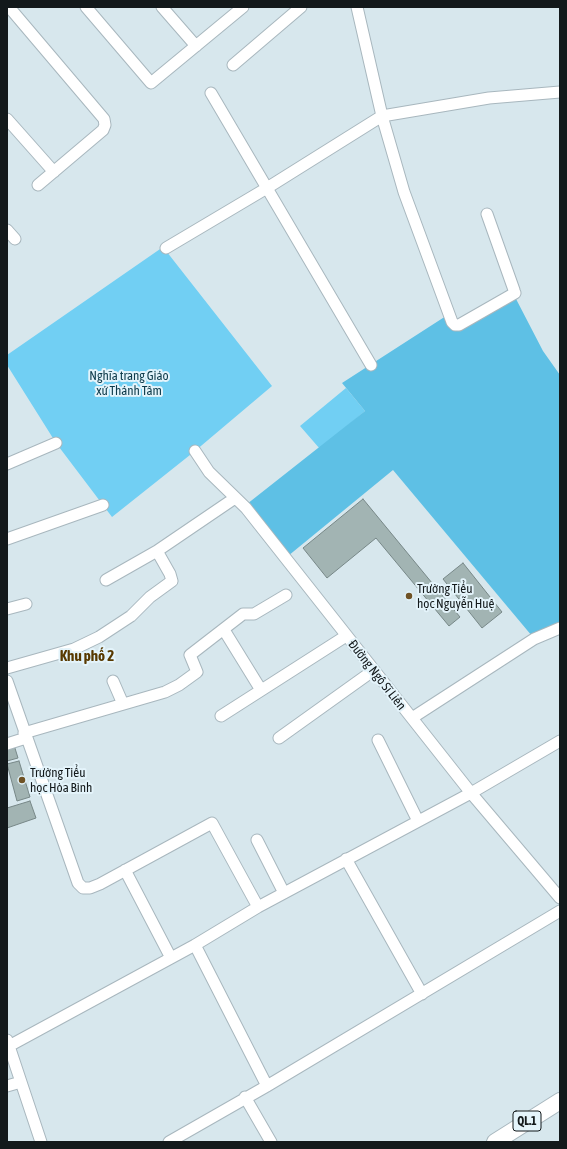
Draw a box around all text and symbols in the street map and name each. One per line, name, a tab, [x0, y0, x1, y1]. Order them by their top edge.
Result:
park label: Nghĩa trang Giáo xứ Thánh Tâm	[89, 368, 169, 399]
place label: Trường Tiểu học Nguyễn Huệ	[417, 581, 494, 612]
marker: Trường Tiểu học Nguyễn Huệ	[404, 591, 414, 601]
street label: Đường Ngô Sĩ Liên	[345, 637, 409, 713]
district label: Khu phố 2	[60, 647, 114, 665]
place label: Trường Tiểu học Hòa Bình	[30, 765, 92, 796]
marker: Trường Tiểu học Hòa Bình	[17, 775, 27, 785]
road number: QL.1	[513, 1111, 541, 1131]

